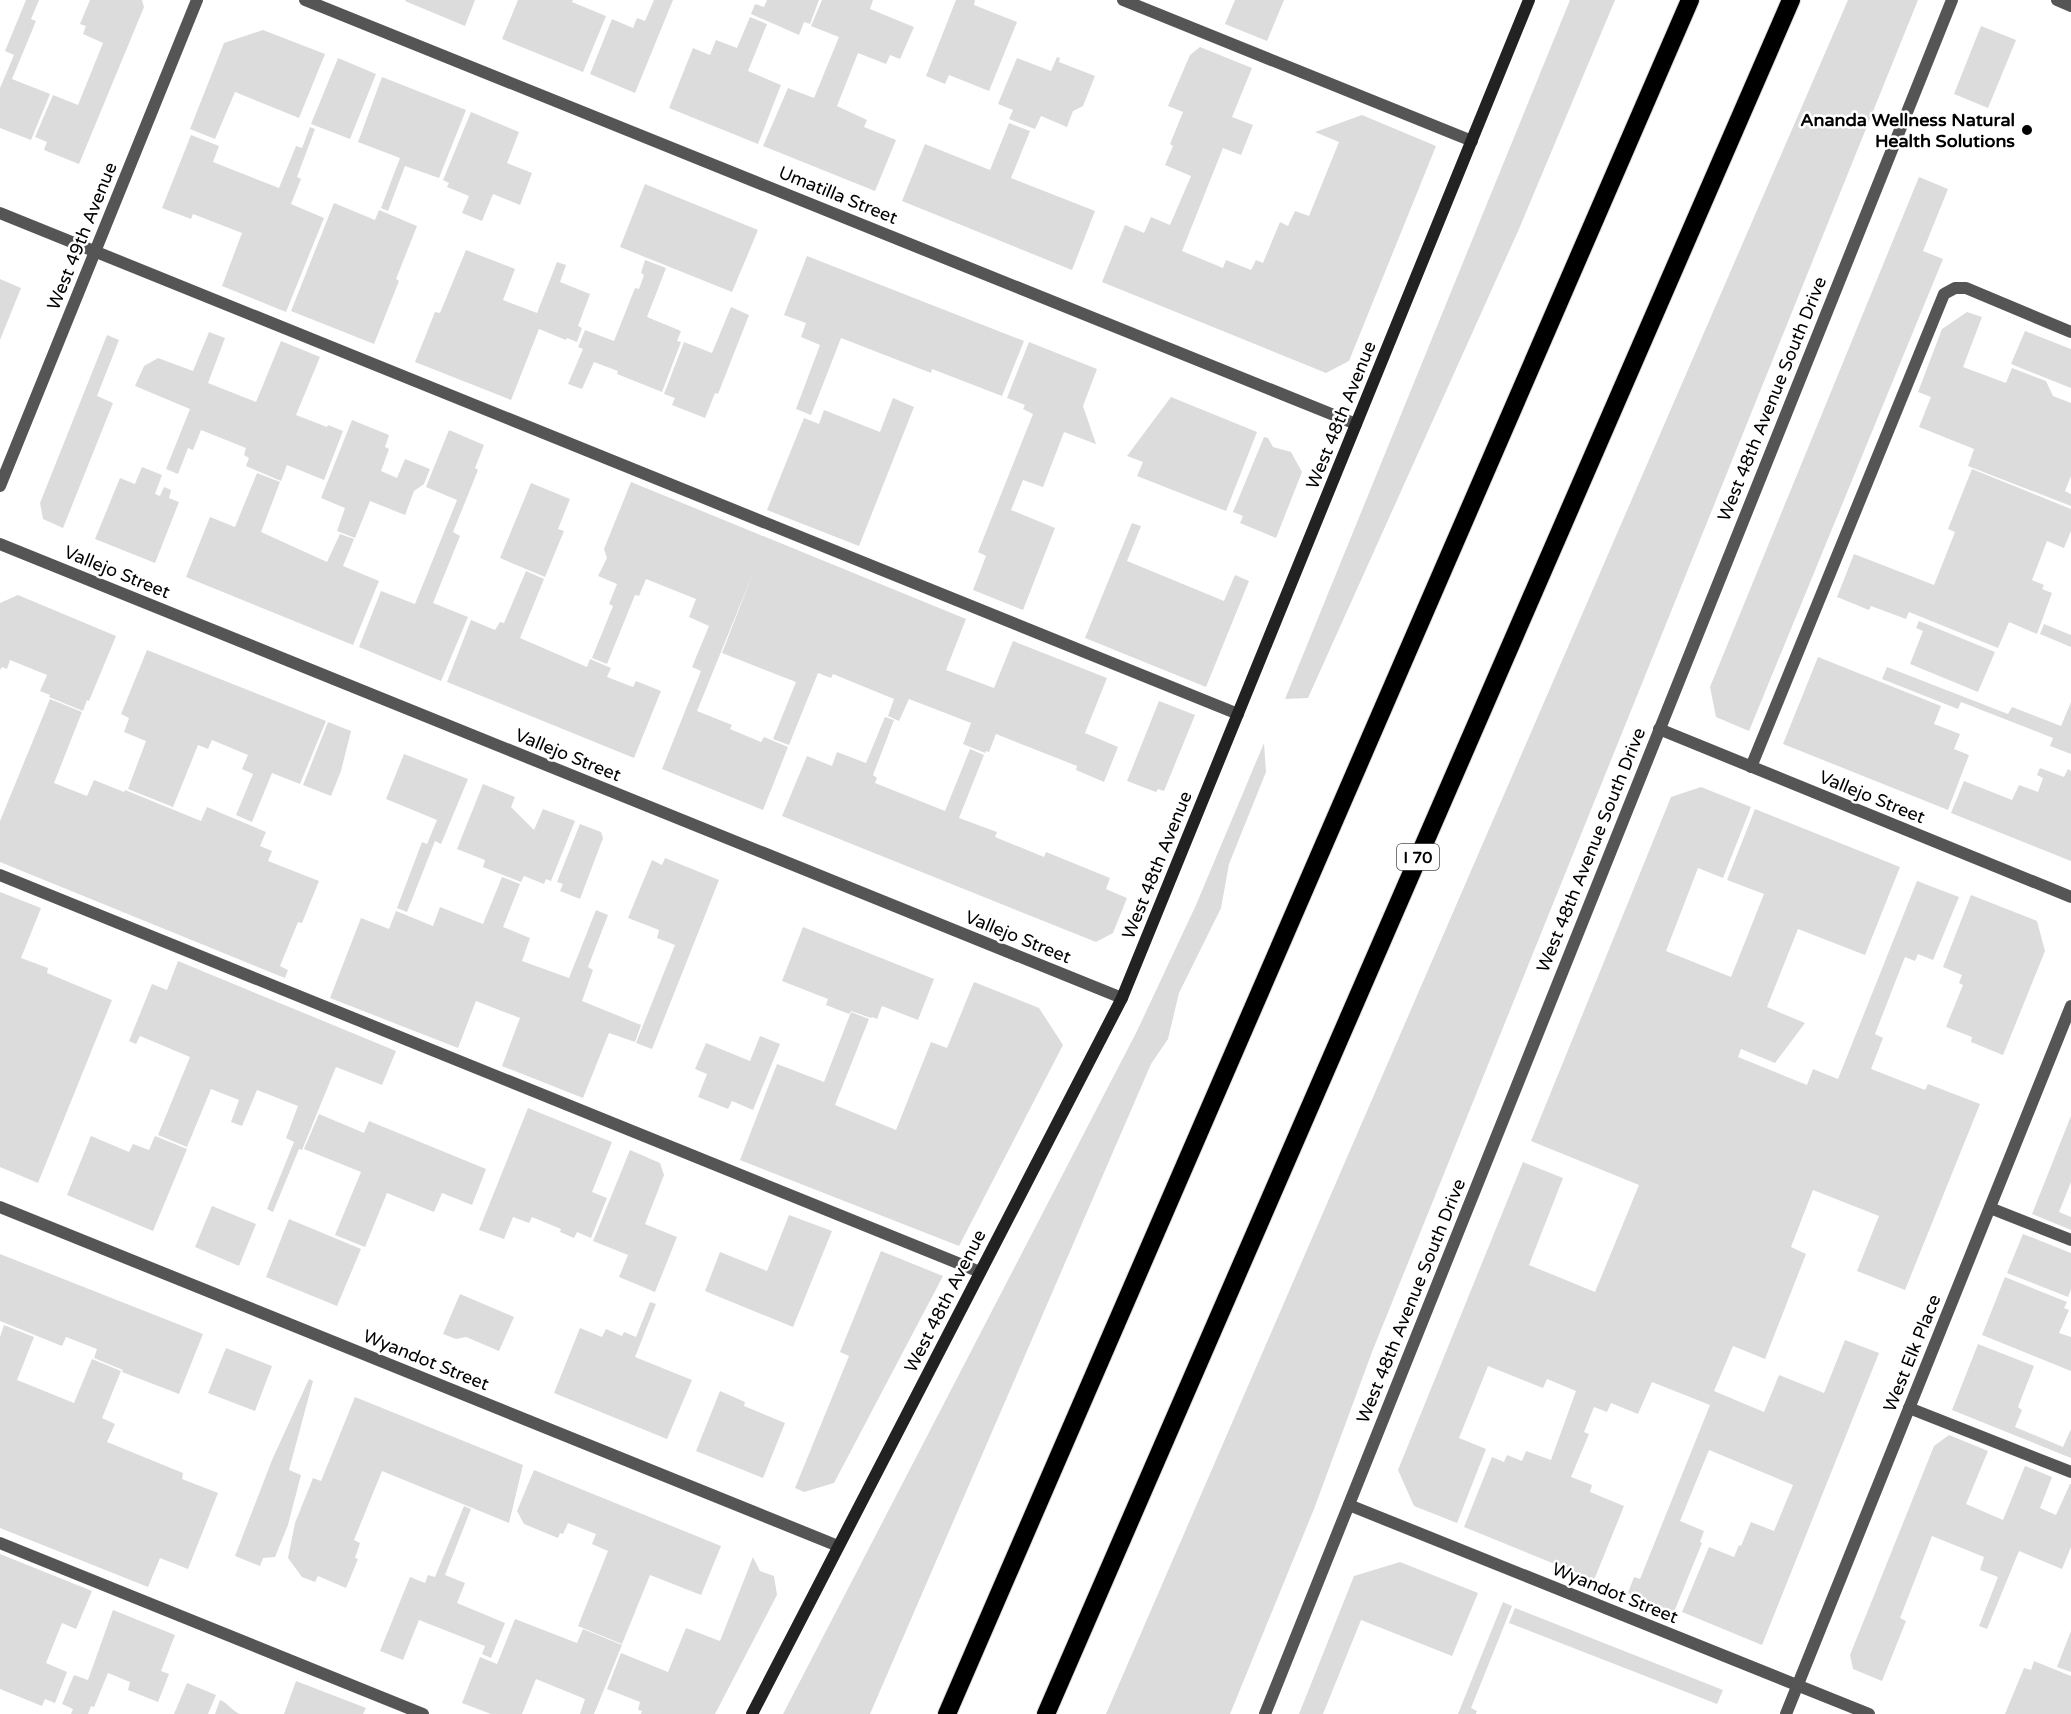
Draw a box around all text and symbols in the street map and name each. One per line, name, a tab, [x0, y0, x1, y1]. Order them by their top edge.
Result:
place label: Ananda Wellness Natural Health Solutions	[1800, 109, 2015, 152]
marker: Ananda Wellness Natural Health Solutions	[2020, 123, 2034, 137]
street label: West 49th Avenue	[42, 159, 122, 313]
street label: Umatilla Street	[775, 161, 901, 229]
street label: West 48th Avenue South Drive	[1713, 274, 1831, 524]
street label: West 48th Avenue	[1301, 338, 1381, 492]
street label: Vallejo Street	[61, 541, 173, 603]
street label: Vallejo Street	[512, 724, 624, 786]
street label: West 48th Avenue South Drive	[1532, 725, 1650, 975]
street label: Vallejo Street	[1816, 766, 1928, 828]
street label: West 48th Avenue	[1117, 788, 1197, 942]
road number: I 70	[1397, 844, 1439, 870]
street label: Vallejo Street	[962, 906, 1074, 968]
street label: West 48th Avenue South Drive	[1352, 1176, 1470, 1426]
street label: West 48th Avenue	[900, 1226, 990, 1376]
street label: West Elk Place	[1878, 1291, 1946, 1415]
street label: Wyandot Street	[360, 1325, 492, 1395]
street label: Wyandot Street	[1549, 1558, 1681, 1628]

